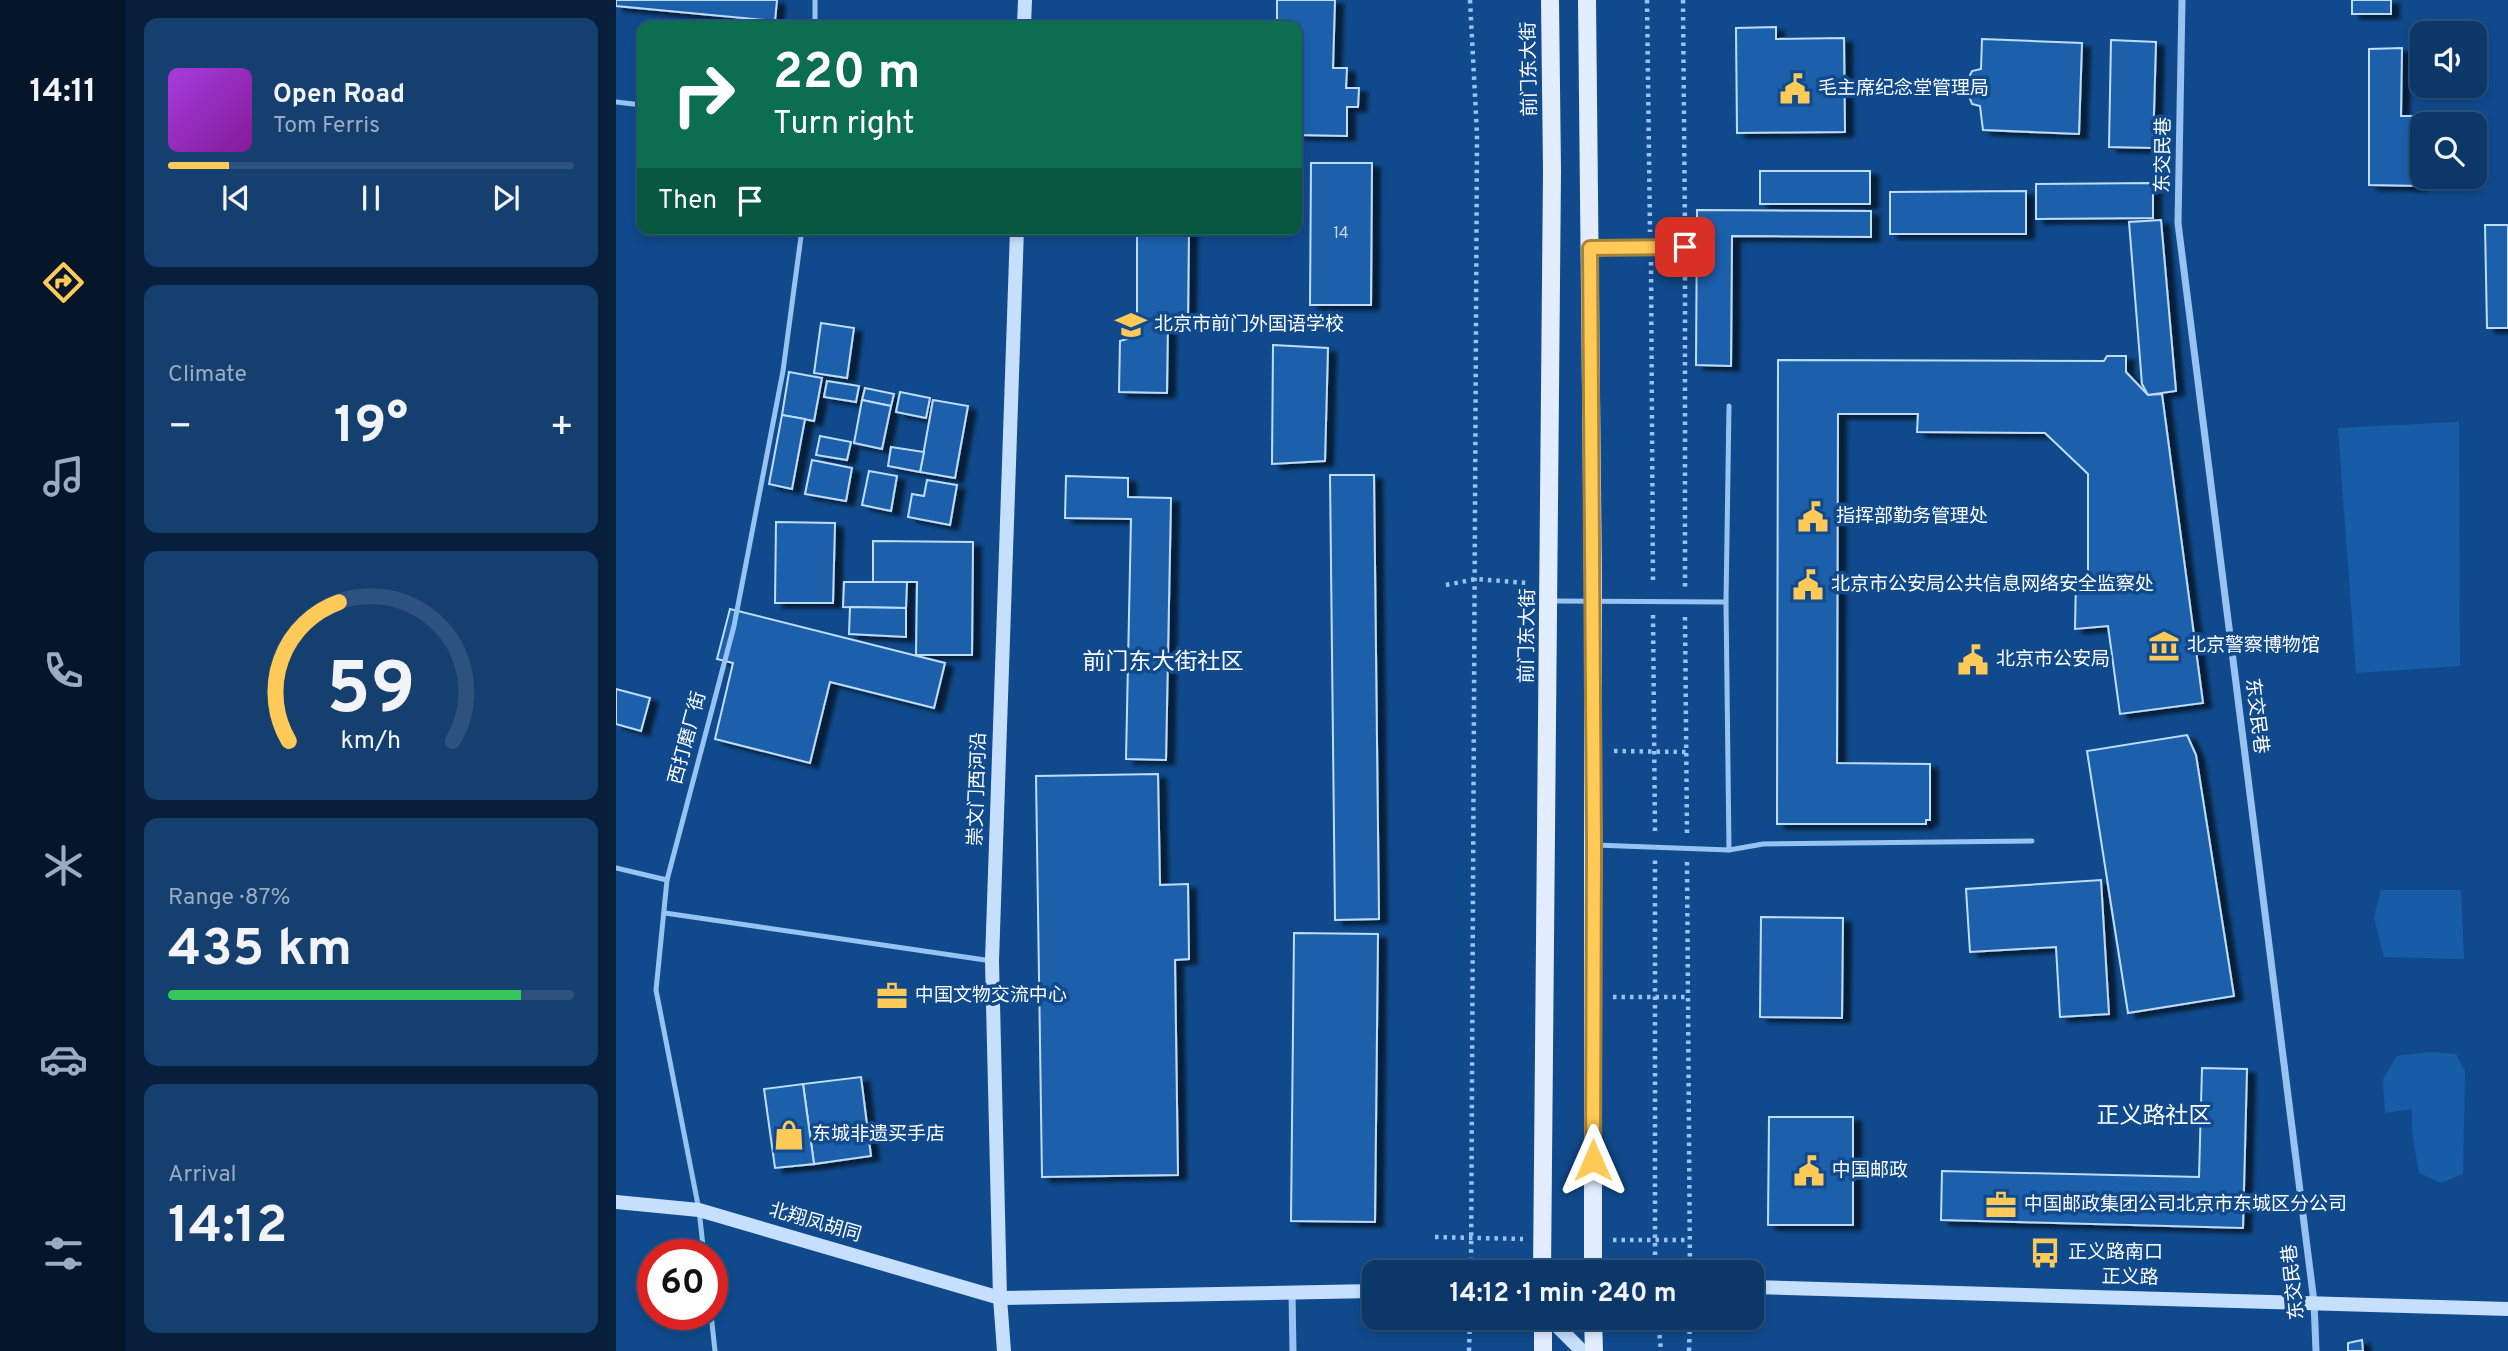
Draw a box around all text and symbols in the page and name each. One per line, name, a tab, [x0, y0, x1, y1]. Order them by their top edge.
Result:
street label: 前门东大街	[1517, 21, 1543, 117]
map controls	[2410, 21, 2487, 189]
button: sound	[2410, 21, 2487, 98]
text: 220 m	[773, 44, 920, 106]
icon: right	[658, 49, 749, 140]
public building icon: 毛主席纪念堂管理局	[1778, 72, 1812, 106]
text: 14:11	[30, 73, 96, 113]
place label: 毛主席纪念堂管理局	[1818, 77, 1989, 101]
text: Open Road	[273, 79, 405, 112]
text: Turn right	[773, 105, 915, 145]
text: Tom Ferris	[273, 112, 380, 141]
button: search	[2410, 112, 2487, 189]
street label: 东交民巷	[2151, 117, 2177, 193]
icon: previous	[217, 179, 255, 217]
icon: pause	[352, 179, 390, 217]
icon: next	[487, 179, 525, 217]
icon: arrive	[731, 182, 769, 220]
text: Then	[658, 185, 717, 218]
pin	[1655, 217, 1715, 277]
house number: 14	[1333, 224, 1349, 244]
icon: arrive	[1666, 228, 1704, 266]
icon: directions	[39, 258, 88, 307]
school or university icon: 北京市前门外国语学校	[1114, 308, 1148, 342]
place label: 北京市前门外国语学校	[1154, 313, 1344, 337]
text: Climate	[168, 361, 247, 390]
text: 19°	[334, 395, 408, 461]
text: −	[168, 404, 193, 453]
text: +	[549, 404, 574, 453]
icon: music	[39, 452, 88, 501]
public building icon: 指挥部勤务管理处	[1796, 500, 1830, 534]
place label: 指挥部勤务管理处	[1836, 505, 1988, 529]
public building icon: 北京市公安局公共信息网络安全监察处	[1791, 568, 1825, 602]
place label: 北京市公安局公共信息网络安全监察处	[1831, 573, 2154, 597]
street label: 前门东大街	[1515, 588, 1541, 684]
museum icon: 北京警察博物馆	[2147, 629, 2181, 663]
place label: 北京警察博物馆	[2187, 634, 2320, 658]
public building icon: 北京市公安局	[1956, 643, 1990, 677]
icon: phone	[39, 646, 88, 695]
text: 59	[326, 648, 416, 740]
place label: 北京市公安局	[1996, 648, 2110, 672]
district label: 前门东大街社区	[1083, 649, 1244, 678]
street label: 东交民巷	[2239, 677, 2273, 755]
street label: 西打磨厂街	[664, 689, 712, 787]
text: km/h	[341, 726, 401, 758]
street label: 崇文门西河沿	[964, 732, 992, 846]
icon: climate	[39, 841, 88, 890]
text: Range · 87%	[168, 884, 291, 913]
text: 435 km	[168, 918, 352, 984]
office icon: 中国文物交流中心	[875, 979, 909, 1013]
place label: 中国文物交流中心	[915, 984, 1067, 1008]
icon: car	[39, 1035, 88, 1084]
district label: 正义路社区	[2097, 1103, 2212, 1132]
shop icon: 东城非遗买手店	[772, 1118, 806, 1152]
place label: 东城非遗买手店	[812, 1123, 945, 1147]
position arrow	[1556, 1123, 1630, 1197]
public building icon: 中国邮政	[1792, 1154, 1826, 1188]
place label: 中国邮政	[1832, 1159, 1908, 1183]
text: Arrival	[168, 1161, 237, 1190]
office icon: 中国邮政集团公司北京市东城区分公司	[1984, 1188, 2018, 1222]
place label: 中国邮政集团公司北京市东城区分公司	[2024, 1193, 2347, 1217]
text: 14:12	[168, 1195, 288, 1261]
street label: 北翔凤胡同	[766, 1198, 864, 1248]
icon: filters	[39, 1229, 88, 1278]
bus stop icon: 正义路南口	[2028, 1236, 2062, 1270]
speed limit sign: 60	[637, 1239, 728, 1330]
place label: 正义路南口	[2068, 1241, 2163, 1265]
street label: 东交民巷	[2278, 1243, 2310, 1321]
street label: 正义路	[2101, 1266, 2159, 1290]
text: 14:12 · 1 min · 240 m	[1449, 1278, 1677, 1311]

